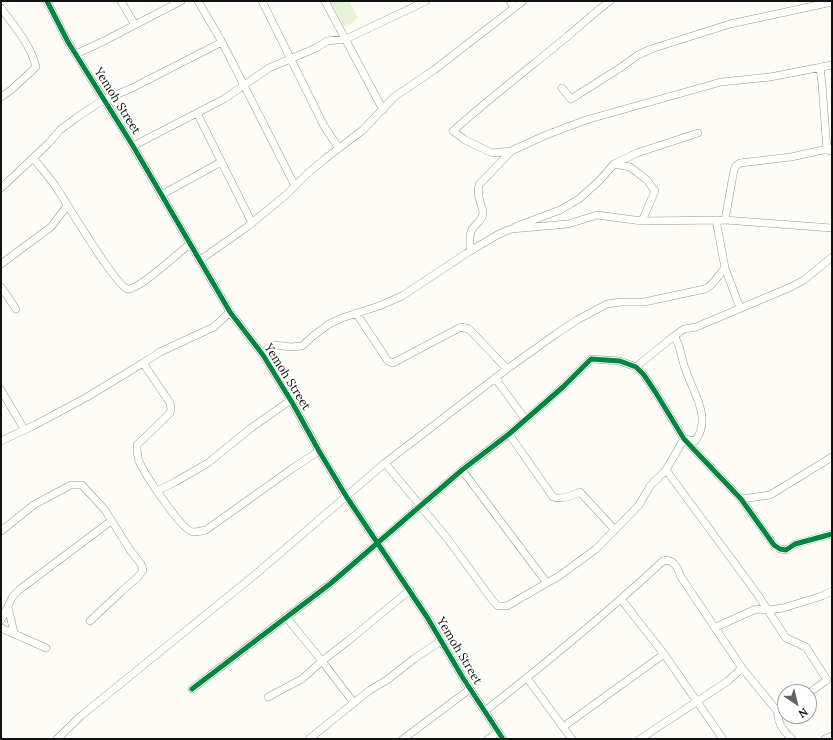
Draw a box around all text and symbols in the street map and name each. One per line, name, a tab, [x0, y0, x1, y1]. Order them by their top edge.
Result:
street label: Yemoh Street	[91, 65, 143, 137]
street label: Yemoh Street	[261, 341, 313, 413]
street label: Yemoh Street	[433, 615, 485, 687]
north arrow	[777, 684, 817, 724]
text: N	[796, 705, 811, 721]

